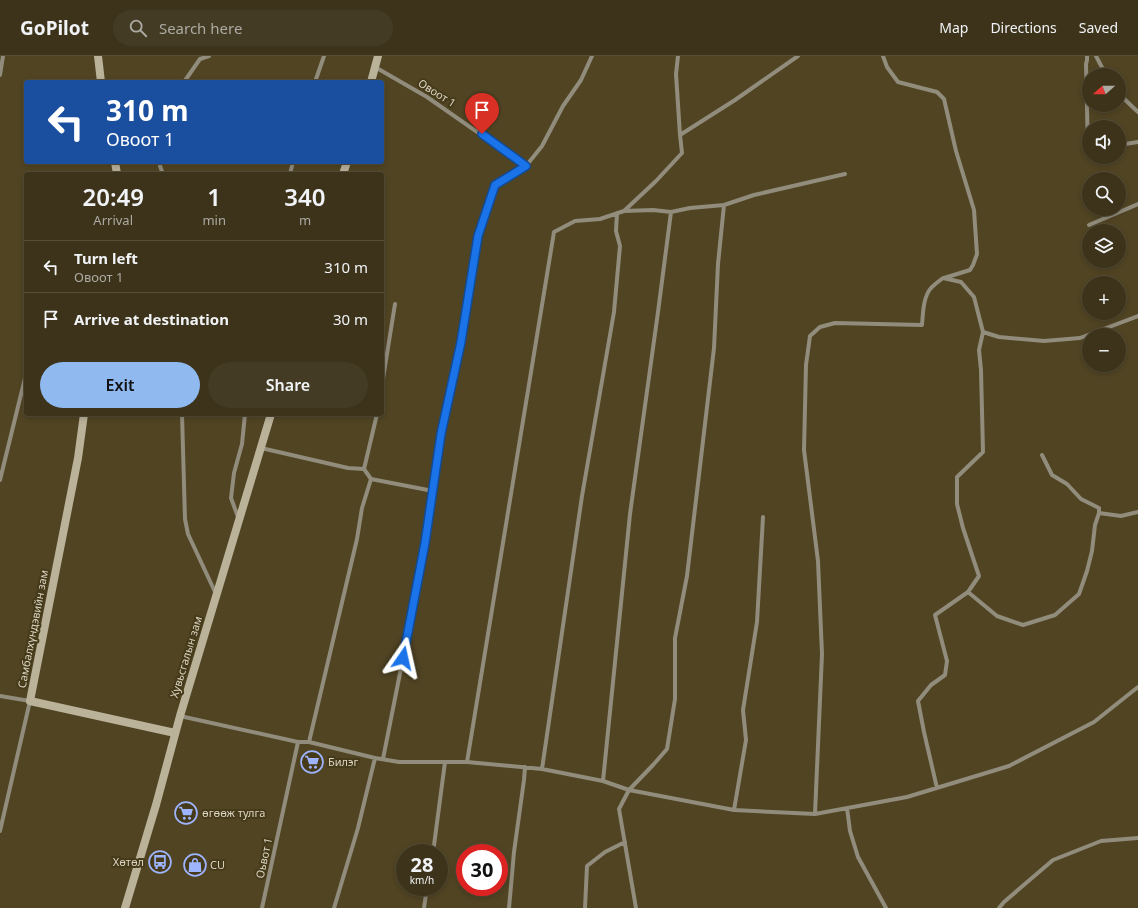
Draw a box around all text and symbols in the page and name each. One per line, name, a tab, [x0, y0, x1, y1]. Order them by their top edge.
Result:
search box	[113, 10, 393, 46]
text: GoPilot	[20, 15, 89, 41]
icon: search	[127, 17, 149, 39]
text: Search here	[159, 18, 242, 38]
text: Map	[939, 18, 968, 37]
text: Directions	[990, 18, 1057, 37]
text: Saved	[1079, 18, 1118, 37]
north arrow	[1082, 68, 1126, 112]
map controls	[1082, 68, 1126, 372]
street label: Овоот 1	[416, 75, 459, 110]
text: 310 m	[106, 91, 189, 129]
pin	[465, 93, 499, 134]
icon: left	[40, 96, 92, 148]
icon: arrive	[471, 99, 493, 121]
button: sound	[1082, 120, 1126, 164]
text: Овоот 1	[106, 127, 174, 151]
button: search	[1082, 172, 1126, 216]
text: 20:49	[82, 180, 144, 213]
text: 1	[207, 180, 221, 213]
text: 340	[284, 180, 326, 213]
text: Arrival	[93, 211, 133, 229]
text: min	[202, 211, 226, 229]
text: m	[299, 211, 311, 229]
button: layers	[1082, 224, 1126, 268]
text: Turn left	[74, 248, 138, 268]
icon: left	[40, 256, 62, 278]
text: 310 m	[324, 257, 368, 277]
text: Овоот 1	[74, 268, 123, 286]
button: +	[1082, 276, 1126, 320]
icon: arrive	[40, 308, 62, 330]
text: Arrive at destination	[74, 309, 229, 329]
text: 30 m	[333, 309, 368, 329]
button: −	[1082, 328, 1126, 372]
button: Exit	[40, 362, 200, 408]
button: Share	[208, 362, 368, 408]
street label: Самбалхүндэвийн зам	[14, 568, 51, 689]
street label: Хувьсгалын зам	[166, 614, 205, 700]
position arrow	[382, 637, 424, 679]
supermarket icon: Билэг	[299, 749, 325, 775]
place label: Билэг	[328, 754, 358, 769]
supermarket icon: өгөөж тулга	[173, 800, 199, 826]
place label: өгөөж тулга	[202, 805, 265, 820]
street label: Оьвот 1	[252, 836, 275, 880]
speed limit sign: 30	[456, 844, 508, 896]
bus stop icon: Хөтөл	[147, 849, 173, 875]
text: 28	[411, 851, 433, 878]
shop icon: CU	[182, 852, 208, 878]
place label: Хөтөл	[113, 854, 144, 869]
place label: CU	[210, 857, 225, 872]
text: km/h	[410, 873, 434, 887]

